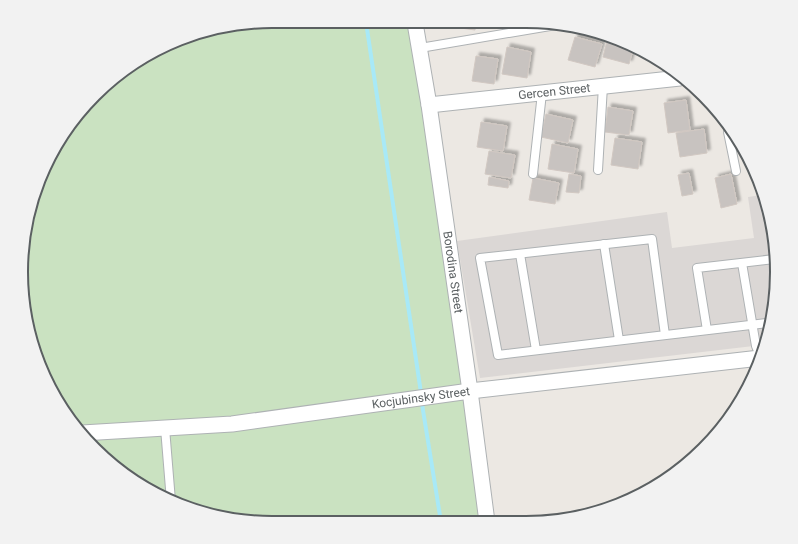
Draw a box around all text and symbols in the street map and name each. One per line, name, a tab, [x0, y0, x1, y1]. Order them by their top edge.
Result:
street label: Gercen Street	[517, 81, 591, 102]
street label: Borodina Street	[440, 230, 466, 314]
street label: Kocjubinsky Street	[371, 384, 471, 412]

